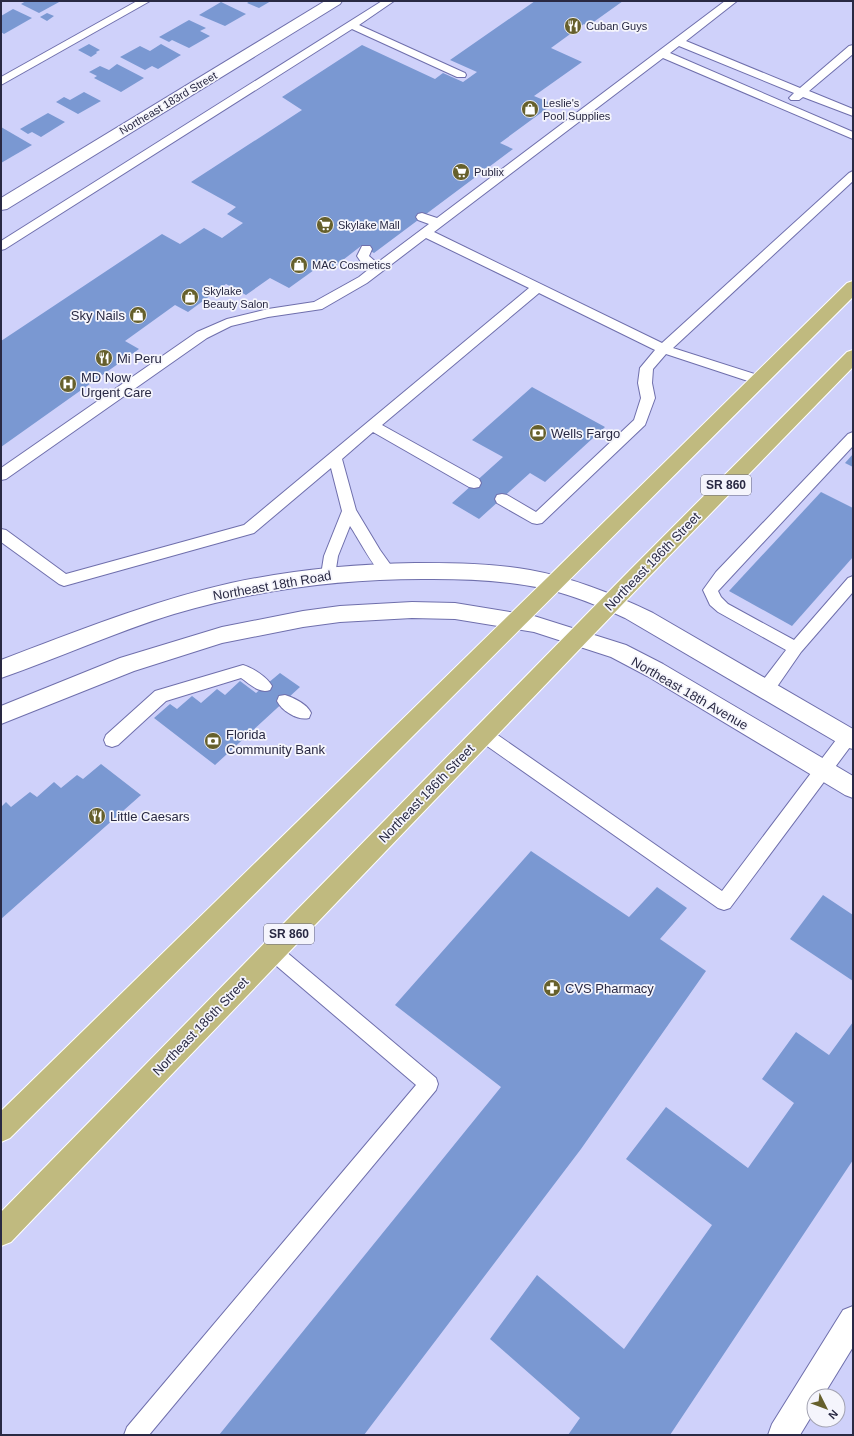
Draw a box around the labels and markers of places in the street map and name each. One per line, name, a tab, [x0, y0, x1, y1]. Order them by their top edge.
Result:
restaurant icon: Cuban Guys	[563, 16, 583, 36]
place label: Cuban Guys	[586, 20, 648, 32]
place label: Leslie's Pool Supplies	[543, 97, 611, 122]
shop icon: Leslie's Pool Supplies	[520, 99, 540, 119]
supermarket icon: Publix	[451, 162, 471, 182]
place label: Publix	[474, 166, 504, 178]
supermarket icon: Skylake Mall	[315, 215, 335, 235]
place label: Skylake Mall	[338, 219, 400, 231]
shop icon: MAC Cosmetics	[289, 255, 309, 275]
place label: MAC Cosmetics	[312, 259, 391, 271]
place label: Skylake Beauty Salon	[203, 285, 268, 310]
shop icon: Skylake Beauty Salon	[180, 287, 200, 307]
shop icon: Sky Nails	[128, 305, 148, 325]
place label: Sky Nails	[71, 308, 125, 323]
restaurant icon: Mi Peru	[94, 348, 114, 368]
place label: Mi Peru	[117, 351, 162, 366]
place label: MD Now Urgent Care	[81, 370, 152, 400]
hospital icon: MD Now Urgent Care	[58, 374, 78, 394]
bank icon: Wells Fargo	[528, 423, 548, 443]
place label: Wells Fargo	[551, 426, 620, 441]
place label: Florida Community Bank	[226, 727, 325, 757]
bank icon: Florida Community Bank	[203, 731, 223, 751]
restaurant icon: Little Caesars	[87, 806, 107, 826]
place label: Little Caesars	[110, 809, 190, 824]
pharmacy icon: CVS Pharmacy	[542, 978, 562, 998]
place label: CVS Pharmacy	[565, 981, 654, 996]

